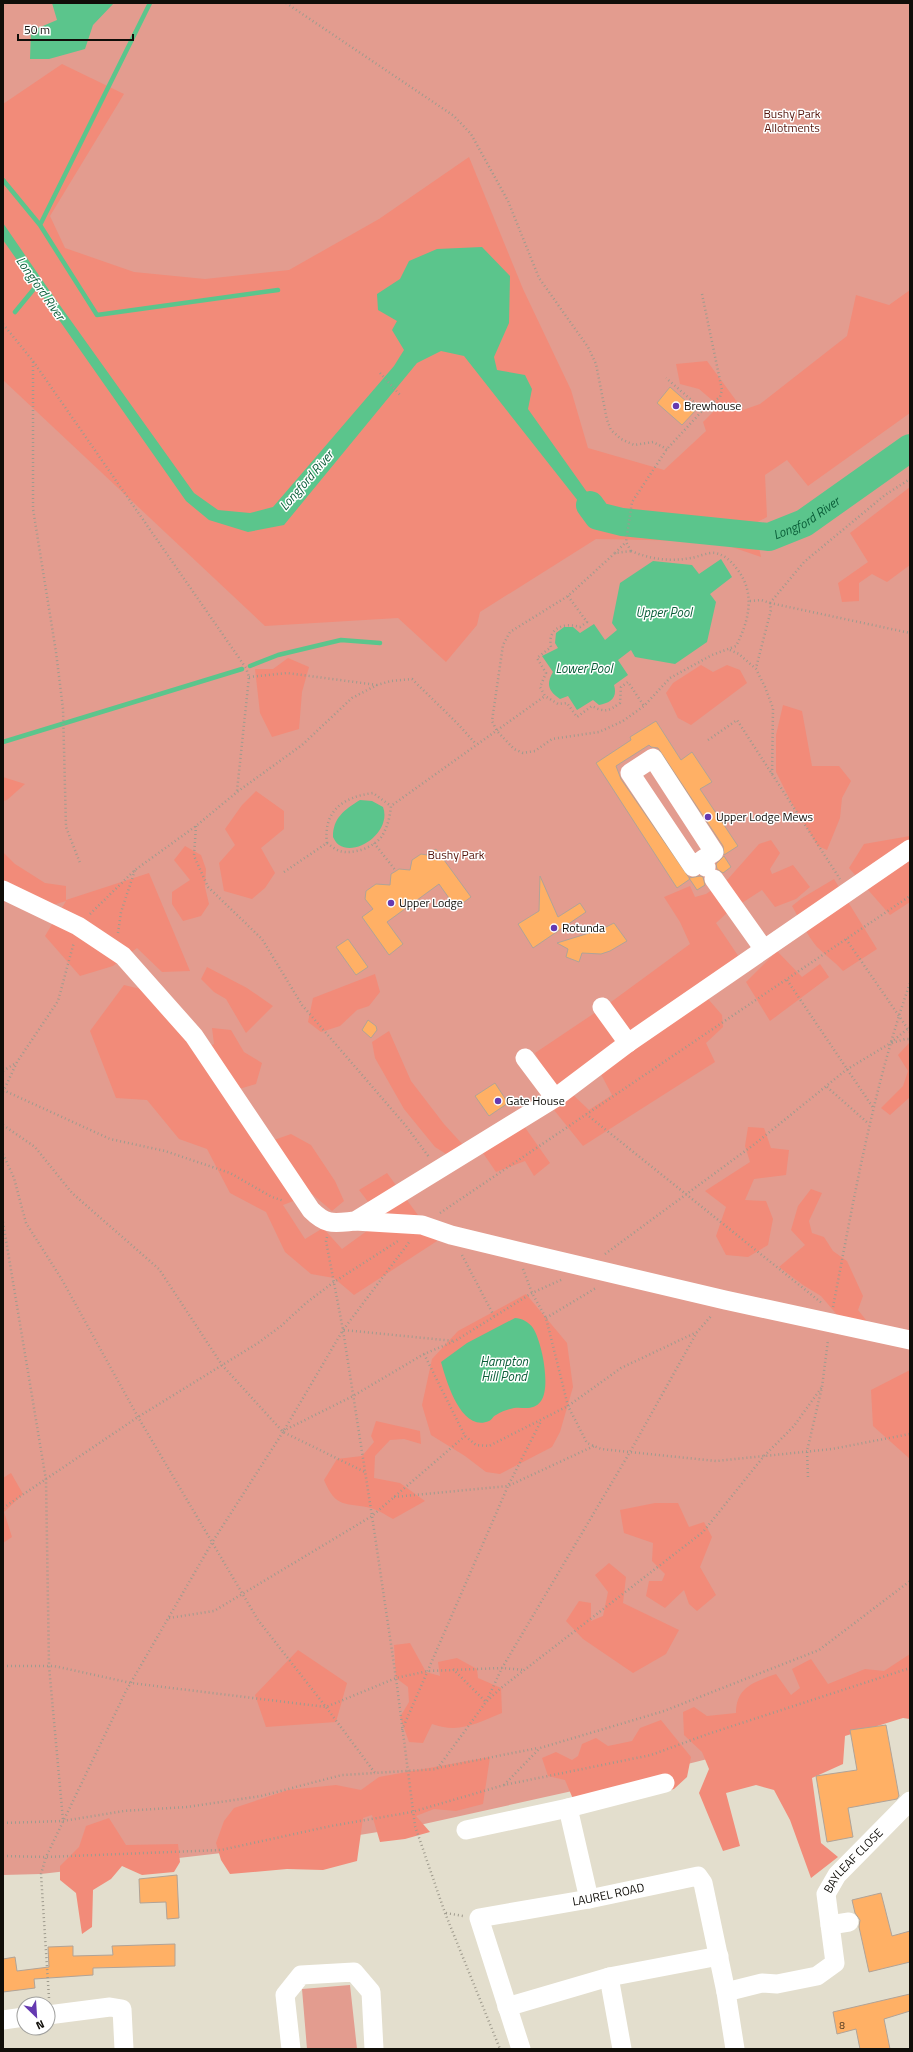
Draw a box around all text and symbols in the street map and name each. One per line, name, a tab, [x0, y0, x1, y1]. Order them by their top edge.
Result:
scale bar	[18, 16, 133, 42]
text: 50 m	[24, 20, 50, 39]
park label: Bushy Park Allotments	[763, 104, 821, 137]
water label: Longford River	[12, 252, 71, 326]
place label: Brewhouse	[684, 396, 741, 415]
marker: Brewhouse	[671, 401, 681, 411]
water label: Longford River	[274, 444, 339, 514]
water label: Longford River	[770, 490, 845, 544]
water label: Upper Pool	[636, 602, 694, 622]
water label: Lower Pool	[556, 658, 615, 678]
place label: Upper Lodge Mews	[716, 807, 814, 826]
marker: Upper Lodge Mews	[703, 812, 713, 822]
park label: Bushy Park	[427, 845, 485, 864]
place label: Upper Lodge	[399, 893, 463, 912]
marker: Upper Lodge	[386, 898, 396, 908]
place label: Rotunda	[562, 918, 605, 937]
marker: Rotunda	[549, 923, 559, 933]
place label: Gate House	[506, 1091, 565, 1110]
marker: Gate House	[493, 1096, 503, 1106]
water label: Hampton Hill Pond	[480, 1351, 529, 1386]
street label: BAYLEAF CLOSE	[818, 1823, 887, 1897]
street label: LAUREL ROAD	[571, 1878, 646, 1911]
north arrow	[16, 1996, 56, 2036]
text: N	[33, 2016, 47, 2034]
house number: 8	[839, 2018, 845, 2033]

